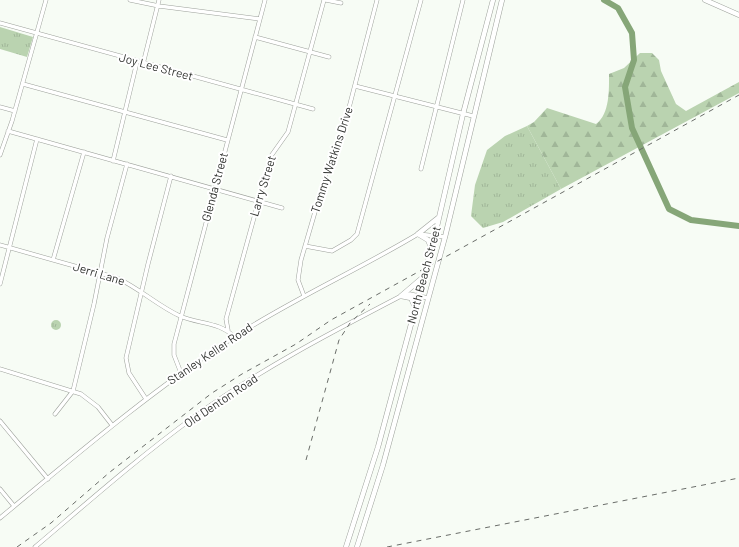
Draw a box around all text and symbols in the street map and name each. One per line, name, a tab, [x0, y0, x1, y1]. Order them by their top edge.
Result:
street label: Joy Lee Street	[118, 49, 195, 83]
street label: Tommy Watkins Drive	[307, 105, 355, 215]
street label: Glenda Street	[198, 151, 230, 223]
street label: Larry Street	[246, 154, 278, 218]
street label: North Beach Street	[403, 224, 443, 325]
street label: Jerri Lane	[72, 259, 127, 288]
street label: Stanley Keller Road	[164, 319, 255, 387]
street label: Old Denton Road	[181, 370, 260, 430]

